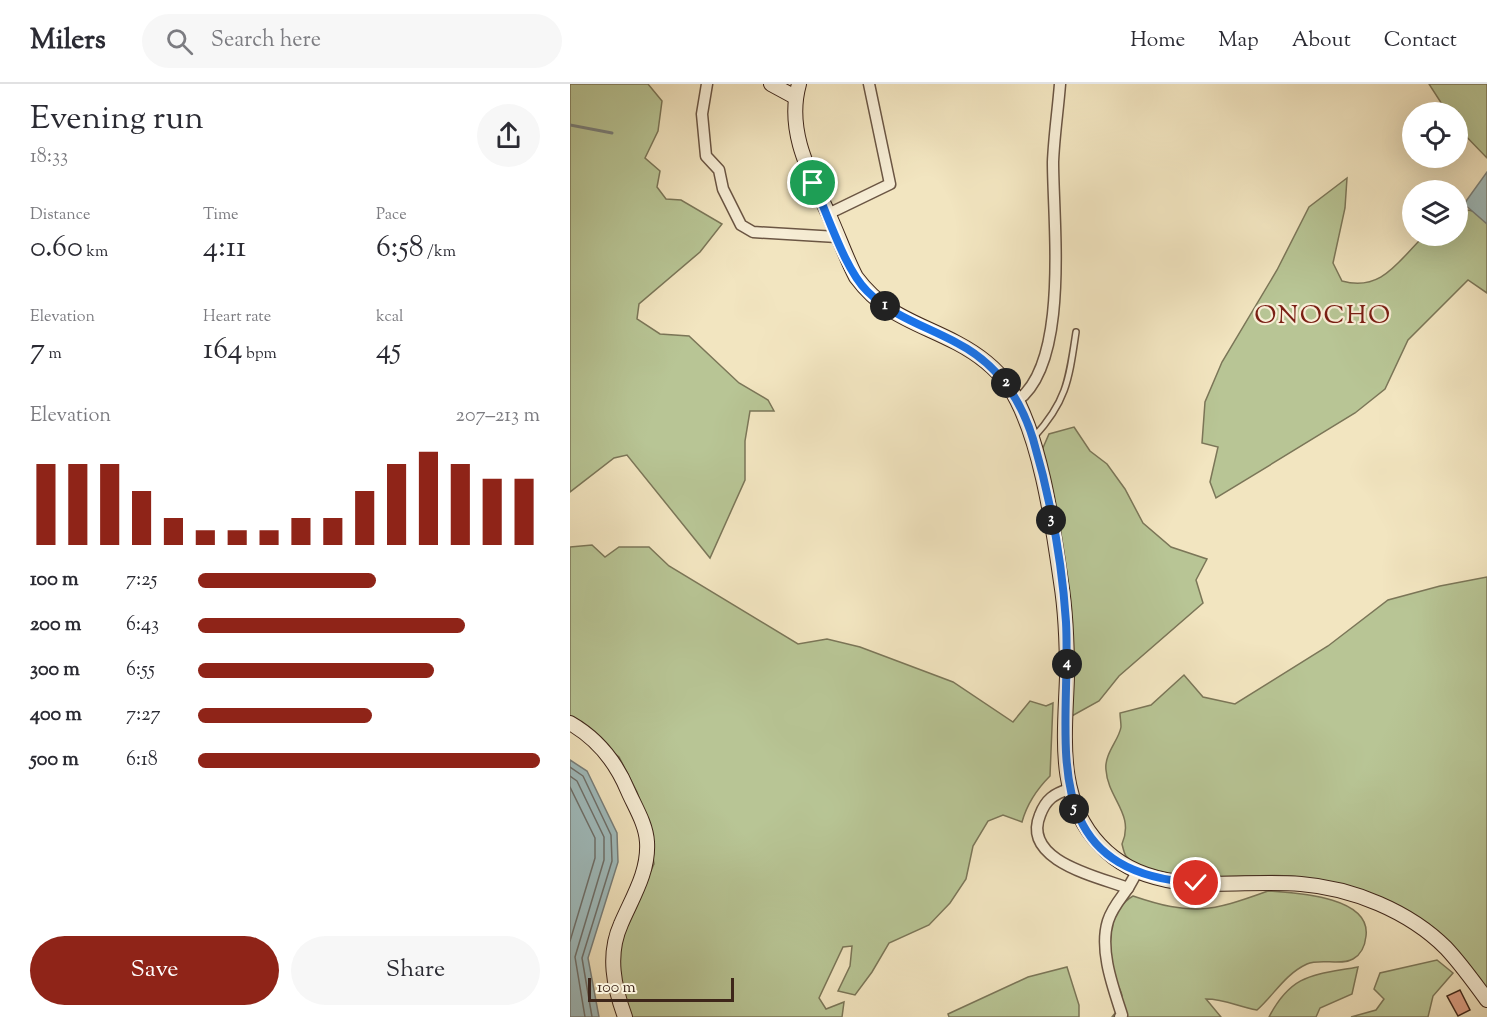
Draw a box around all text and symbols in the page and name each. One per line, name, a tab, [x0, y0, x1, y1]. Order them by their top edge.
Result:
search box	[142, 14, 562, 68]
text: Milers	[30, 21, 106, 61]
icon: search	[163, 25, 196, 58]
text: Search here	[211, 25, 321, 57]
text: Home	[1130, 26, 1185, 56]
text: Map	[1218, 26, 1259, 56]
text: About	[1292, 26, 1351, 56]
text: Contact	[1384, 26, 1457, 56]
text: Evening run	[30, 96, 204, 144]
map controls	[1402, 102, 1468, 246]
button: locate	[1402, 102, 1468, 168]
button: share	[477, 104, 540, 167]
text: 18:33	[30, 143, 68, 172]
pin	[787, 157, 838, 208]
icon: arrive	[796, 166, 829, 199]
button: layers	[1402, 180, 1468, 246]
text: Distance	[30, 204, 90, 227]
text: Time	[203, 204, 239, 227]
text: Pace	[376, 204, 407, 227]
text: 0.60	[30, 227, 83, 270]
text: 4:11	[203, 227, 246, 270]
text: 6:58	[376, 227, 424, 270]
text: km	[83, 241, 108, 264]
text: /km	[424, 241, 456, 264]
pin: 1	[870, 291, 900, 321]
text: 1	[882, 294, 888, 317]
district label: ONOCHO	[1254, 298, 1392, 335]
text: Elevation	[30, 306, 95, 329]
text: Heart rate	[203, 306, 271, 329]
text: kcal	[376, 306, 404, 329]
text: 7	[30, 329, 45, 372]
text: 164	[203, 329, 243, 372]
text: 45	[376, 329, 401, 372]
text: m	[45, 343, 62, 366]
text: bpm	[243, 343, 277, 366]
pin: 2	[991, 368, 1021, 398]
text: 2	[1002, 371, 1010, 394]
text: Elevation	[30, 402, 111, 431]
text: 207–213 m	[456, 402, 540, 431]
pin: 3	[1036, 505, 1066, 535]
text: 3	[1048, 508, 1054, 531]
text: 100 m	[30, 566, 79, 595]
text: 7:25	[126, 566, 157, 595]
text: 200 m	[30, 611, 81, 640]
text: 6:43	[126, 611, 159, 640]
pin: 4	[1052, 649, 1082, 679]
text: 4	[1063, 652, 1071, 675]
text: 300 m	[30, 656, 80, 685]
text: 6:55	[126, 656, 155, 685]
text: 400 m	[30, 701, 82, 730]
text: 7:27	[126, 701, 161, 730]
text: 500 m	[30, 746, 79, 775]
text: 6:18	[126, 746, 158, 775]
pin: 5	[1059, 794, 1089, 824]
text: 5	[1071, 797, 1077, 820]
pin	[1170, 857, 1221, 908]
icon: check	[1179, 866, 1212, 899]
button: Save	[30, 936, 279, 1005]
button: Share	[291, 936, 540, 1005]
scale bar	[588, 975, 734, 1002]
text: 100 m	[597, 977, 636, 1000]

